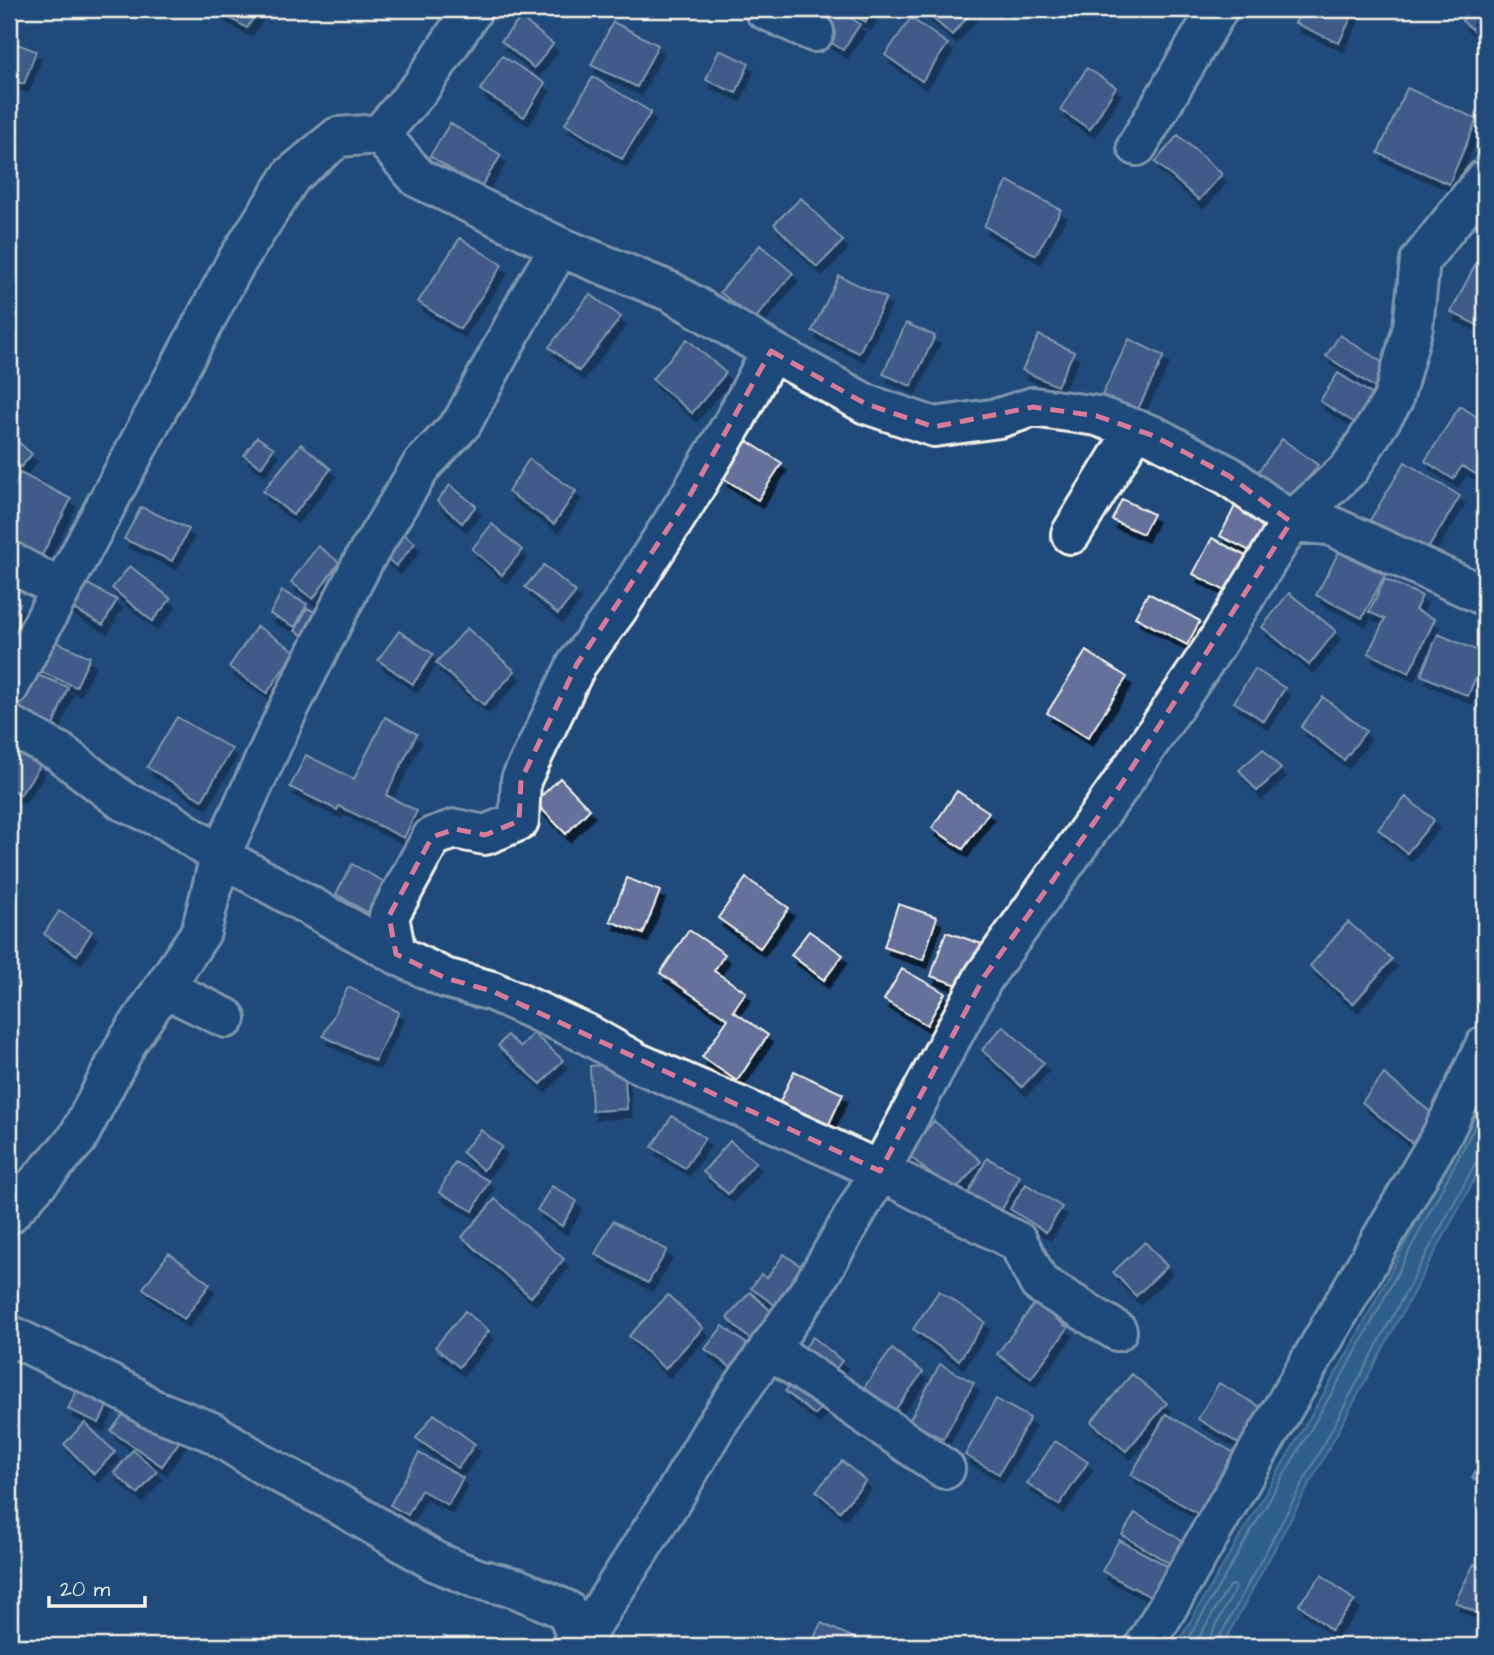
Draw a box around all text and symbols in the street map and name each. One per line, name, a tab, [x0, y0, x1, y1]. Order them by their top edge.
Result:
scale bar	[49, 1564, 145, 1608]
text: 20 m	[60, 1575, 111, 1604]

